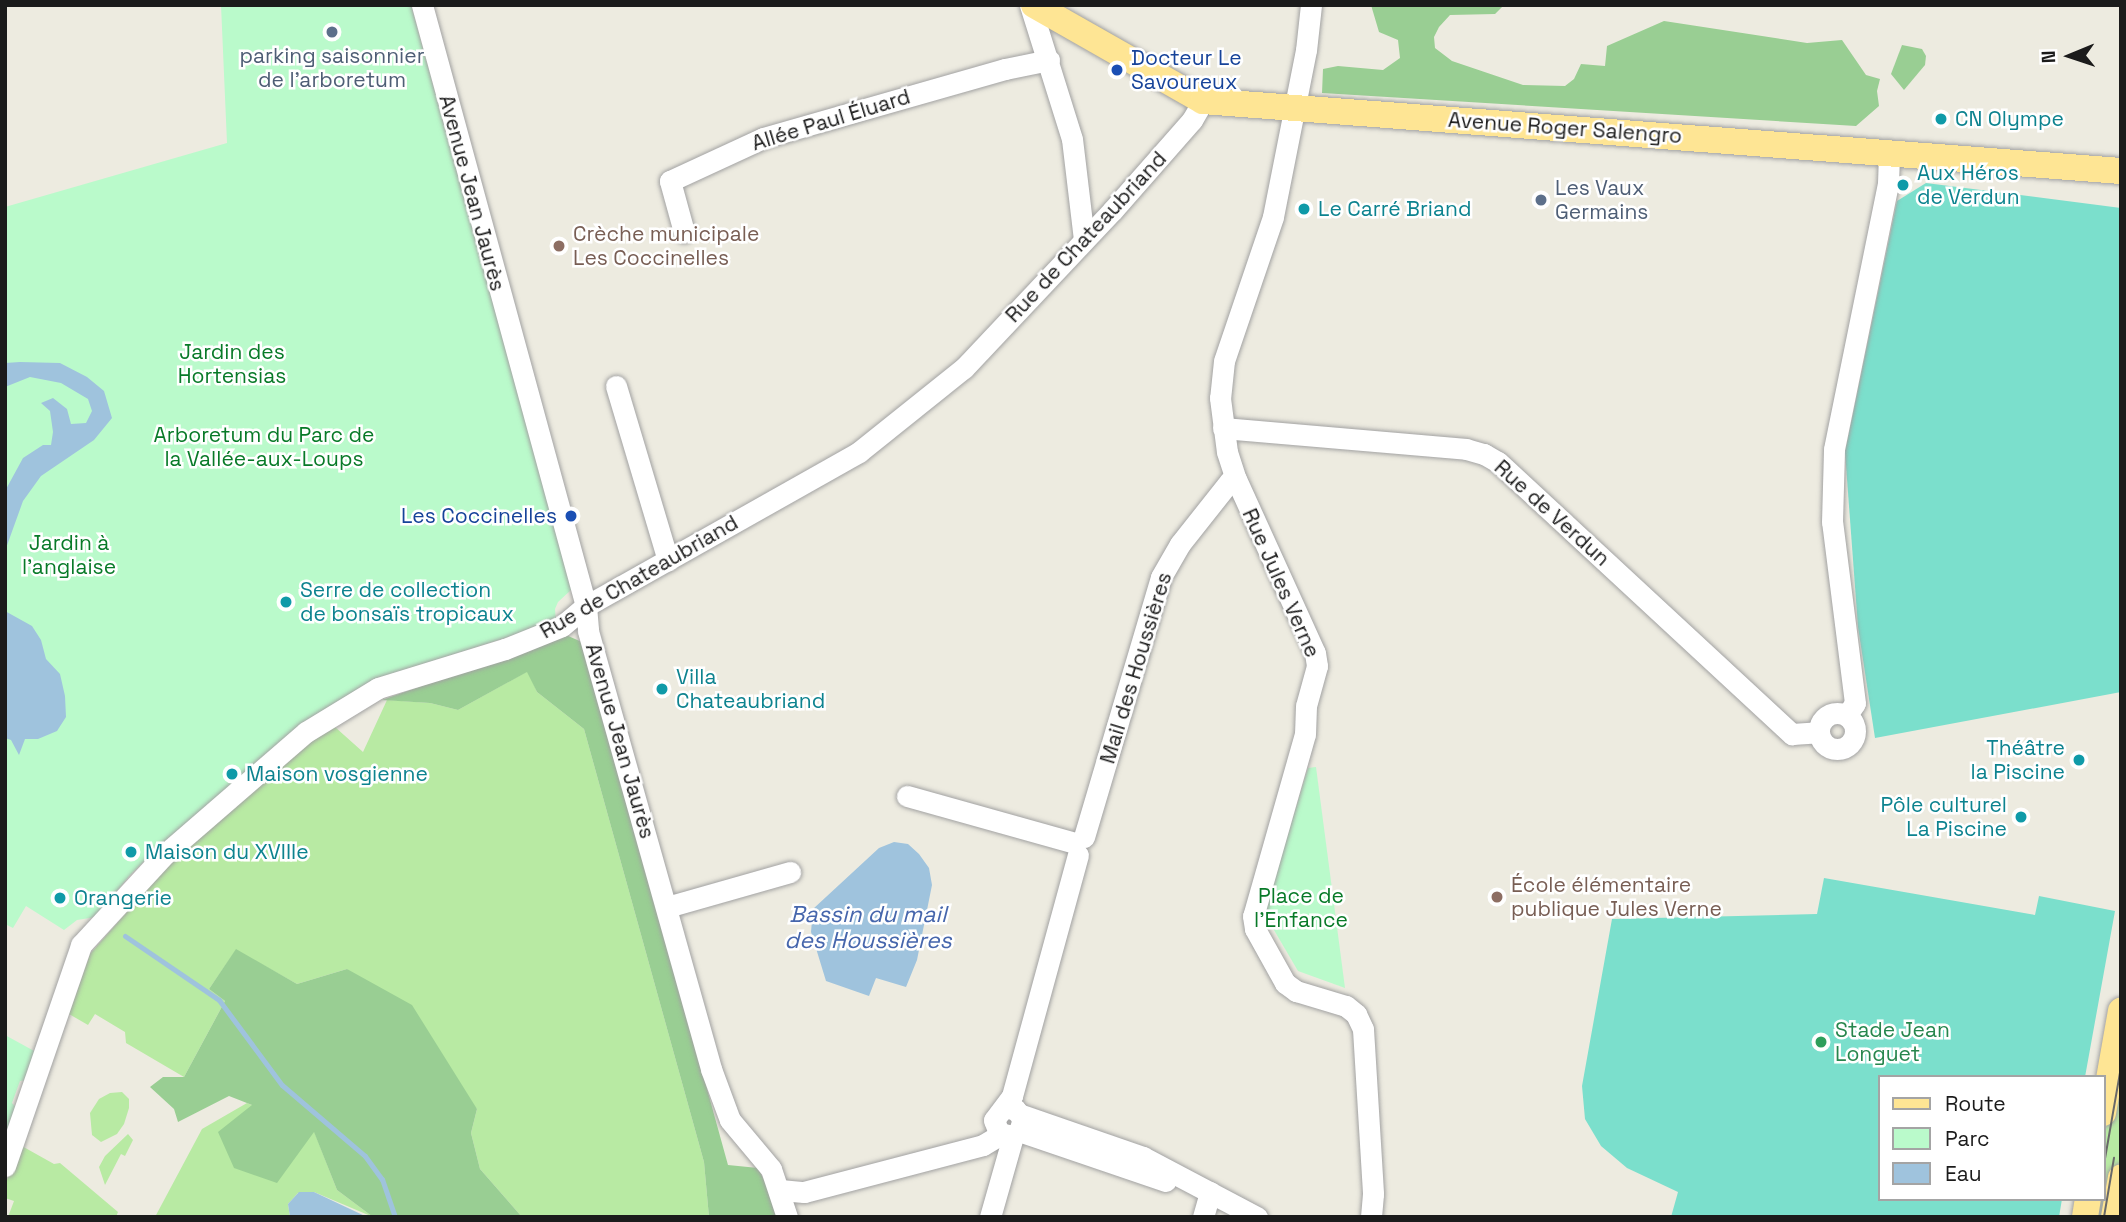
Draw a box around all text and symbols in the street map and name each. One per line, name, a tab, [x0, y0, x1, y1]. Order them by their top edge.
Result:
north arrow	[2035, 21, 2105, 91]
marker: parking saisonnier de l'arboretum	[324, 24, 340, 40]
place label: parking saisonnier de l'arboretum	[239, 43, 425, 93]
place label: Docteur Le Savoureux	[1131, 45, 1242, 95]
text: N	[2036, 50, 2061, 64]
marker: Docteur Le Savoureux	[1109, 62, 1125, 78]
street label: Allée Paul Éluard	[749, 84, 913, 156]
street label: Avenue Jean Jaurès	[434, 92, 510, 294]
place label: CN Olympe	[1955, 106, 2064, 132]
street label: Avenue Roger Salengro	[1447, 107, 1683, 149]
marker: CN Olympe	[1933, 111, 1949, 127]
street label: Rue de Chateaubriand	[1000, 146, 1172, 328]
place label: Aux Héros de Verdun	[1917, 160, 2020, 210]
place label: Les Vaux Germains	[1555, 175, 1648, 225]
marker: Aux Héros de Verdun	[1895, 177, 1911, 193]
marker: Les Vaux Germains	[1533, 192, 1549, 208]
place label: Le Carré Briand	[1318, 196, 1471, 222]
marker: Le Carré Briand	[1296, 201, 1312, 217]
place label: Crèche municipale Les Coccinelles	[573, 221, 759, 271]
marker: Crèche municipale Les Coccinelles	[551, 238, 567, 254]
park label: Jardin des Hortensias	[178, 339, 286, 389]
park label: Arboretum du Parc de la Vallée-aux-Loups	[154, 422, 374, 472]
street label: Rue de Verdun	[1489, 455, 1615, 571]
place label: Les Coccinelles	[401, 503, 557, 529]
street label: Rue Jules Verne	[1237, 505, 1325, 661]
marker: Les Coccinelles	[563, 508, 579, 524]
street label: Rue de Chateaubriand	[535, 510, 743, 644]
park label: Jardin à l'anglaise	[22, 530, 116, 580]
street label: Mail des Houssières	[1095, 569, 1177, 767]
place label: Serre de collection de bonsaïs tropicaux	[300, 577, 514, 627]
marker: Serre de collection de bonsaïs tropicaux	[278, 594, 294, 610]
street label: Avenue Jean Jaurès	[580, 640, 660, 842]
place label: Villa Chateaubriand	[676, 664, 825, 714]
marker: Villa Chateaubriand	[654, 681, 670, 697]
place label: Théâtre la Piscine	[1971, 735, 2065, 785]
marker: Théâtre la Piscine	[2071, 752, 2087, 768]
place label: Maison vosgienne	[246, 761, 428, 787]
marker: Maison vosgienne	[224, 766, 240, 782]
place label: Pôle culturel La Piscine	[1881, 792, 2007, 842]
marker: Pôle culturel La Piscine	[2013, 809, 2029, 825]
place label: Maison du XVIIIe	[145, 839, 309, 865]
marker: Maison du XVIIIe	[123, 844, 139, 860]
place label: École élémentaire publique Jules Verne	[1511, 872, 1722, 922]
park label: Place de l'Enfance	[1254, 883, 1348, 933]
place label: Orangerie	[74, 885, 172, 911]
marker: École élémentaire publique Jules Verne	[1489, 889, 1505, 905]
marker: Orangerie	[52, 890, 68, 906]
water label: Bassin du mail des Houssières	[784, 900, 952, 954]
place label: Stade Jean Longuet	[1835, 1017, 1950, 1067]
marker: Stade Jean Longuet	[1813, 1034, 1829, 1050]
legend	[1878, 1075, 2105, 1201]
text: Route	[1945, 1090, 2006, 1117]
text: Parc	[1945, 1125, 1990, 1152]
text: Eau	[1945, 1160, 1982, 1187]

